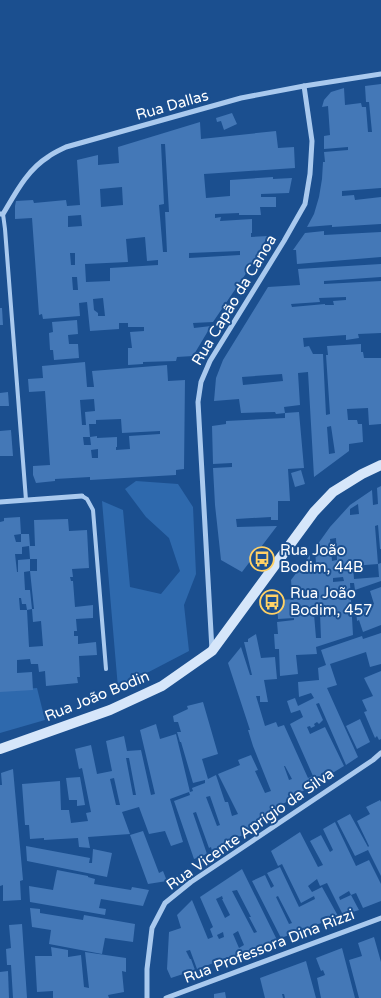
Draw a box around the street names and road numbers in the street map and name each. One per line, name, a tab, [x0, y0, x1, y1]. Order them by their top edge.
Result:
street label: Rua Dallas	[134, 86, 210, 124]
street label: Rua Capão da Canoa	[188, 231, 280, 369]
street label: Rua João Bodin	[42, 667, 152, 725]
street label: Rua Vicente Aprígio da Silva	[163, 764, 337, 894]
street label: Rua Professora Dina Rizzi	[181, 905, 357, 987]

